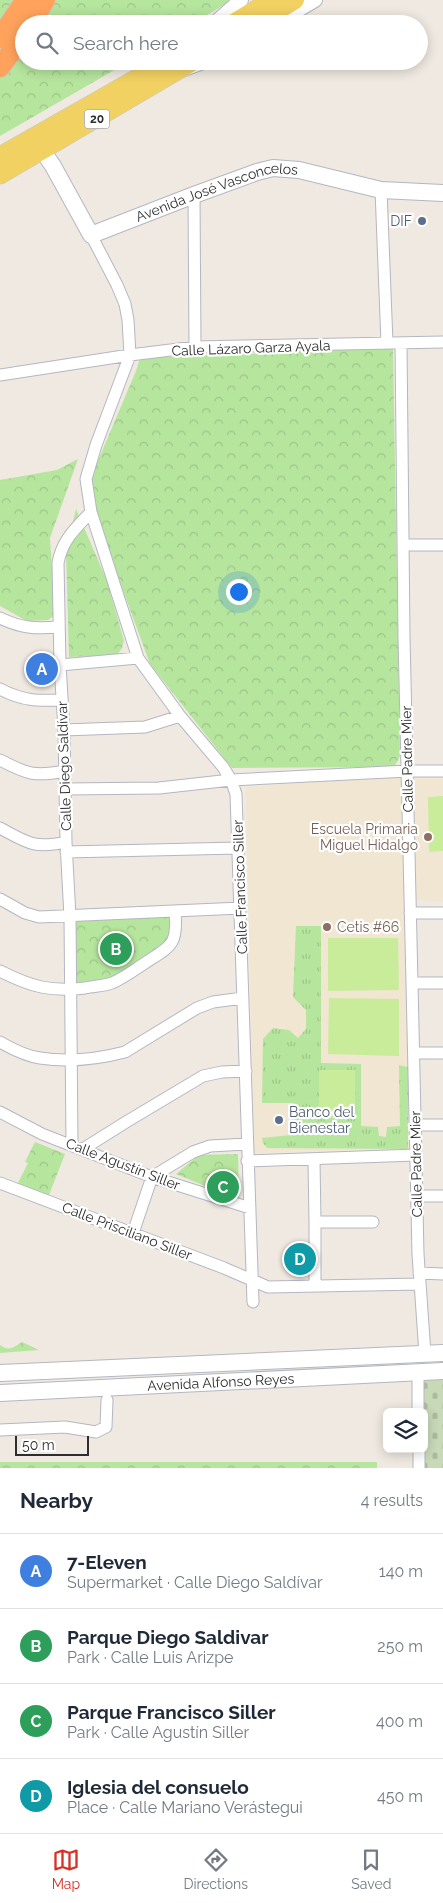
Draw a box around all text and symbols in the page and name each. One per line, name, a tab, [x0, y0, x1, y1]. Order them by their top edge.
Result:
search box	[15, 15, 428, 70]
icon: search	[33, 29, 61, 57]
text: Search here	[73, 32, 179, 54]
road number: 20	[84, 110, 110, 128]
street label: Avenida José Vasconcelos	[133, 160, 299, 225]
place label: DIF	[390, 213, 412, 229]
marker: DIF	[416, 215, 428, 227]
street label: Calle Lázaro Garza Ayala	[171, 337, 331, 359]
your location	[226, 579, 252, 605]
pin: A	[26, 650, 58, 688]
street label: Calle Diego Saldívar	[54, 701, 74, 831]
street label: Calle Padre Mier	[398, 706, 416, 812]
street label: Calle Francisco Siller	[230, 820, 250, 954]
place label: Escuela Primaria Miguel Hidalgo	[311, 821, 418, 853]
marker: Escuela Primaria Miguel Hidalgo	[422, 831, 434, 843]
place label: Cetis #66	[337, 919, 399, 935]
marker: Cetis #66	[321, 921, 333, 933]
pin: B	[100, 930, 132, 968]
place label: Banco del Bienestar	[289, 1104, 355, 1136]
street label: Calle Padre Mier	[407, 1111, 425, 1217]
marker: Banco del Bienestar	[273, 1114, 285, 1126]
street label: Calle Agustín Siller	[64, 1135, 182, 1193]
pin: C	[207, 1168, 239, 1206]
street label: Calle Prisciliano Siller	[60, 1199, 194, 1263]
pin: D	[284, 1240, 316, 1278]
street label: Avenida Alfonso Reyes	[147, 1370, 295, 1394]
map controls	[383, 1408, 428, 1453]
button: layers	[383, 1408, 428, 1453]
scale bar	[15, 1433, 89, 1456]
text: 50 m	[22, 1437, 55, 1453]
text: Nearby	[20, 1488, 93, 1513]
text: 4 results	[361, 1491, 423, 1510]
text: 7-Eleven	[67, 1551, 147, 1573]
text: A	[31, 1562, 41, 1581]
text: 140 m	[379, 1562, 423, 1581]
text: Supermarket · Calle Diego Saldívar	[67, 1573, 323, 1592]
text: Parque Diego Saldivar	[67, 1626, 269, 1648]
text: B	[31, 1637, 41, 1656]
text: 250 m	[377, 1637, 423, 1656]
text: Park · Calle Luis Arizpe	[67, 1648, 233, 1667]
text: Parque Francisco Siller	[67, 1701, 276, 1723]
text: C	[31, 1712, 41, 1731]
text: 400 m	[376, 1712, 423, 1731]
text: Park · Calle Agustín Siller	[67, 1723, 249, 1742]
text: Iglesia del consuelo	[67, 1776, 249, 1798]
text: D	[30, 1787, 42, 1806]
text: 450 m	[377, 1787, 423, 1806]
text: Place · Calle Mariano Verástegui	[67, 1798, 303, 1817]
tab: Map	[52, 1846, 80, 1892]
tab: Directions	[183, 1846, 248, 1892]
tab: Saved	[351, 1846, 391, 1892]

